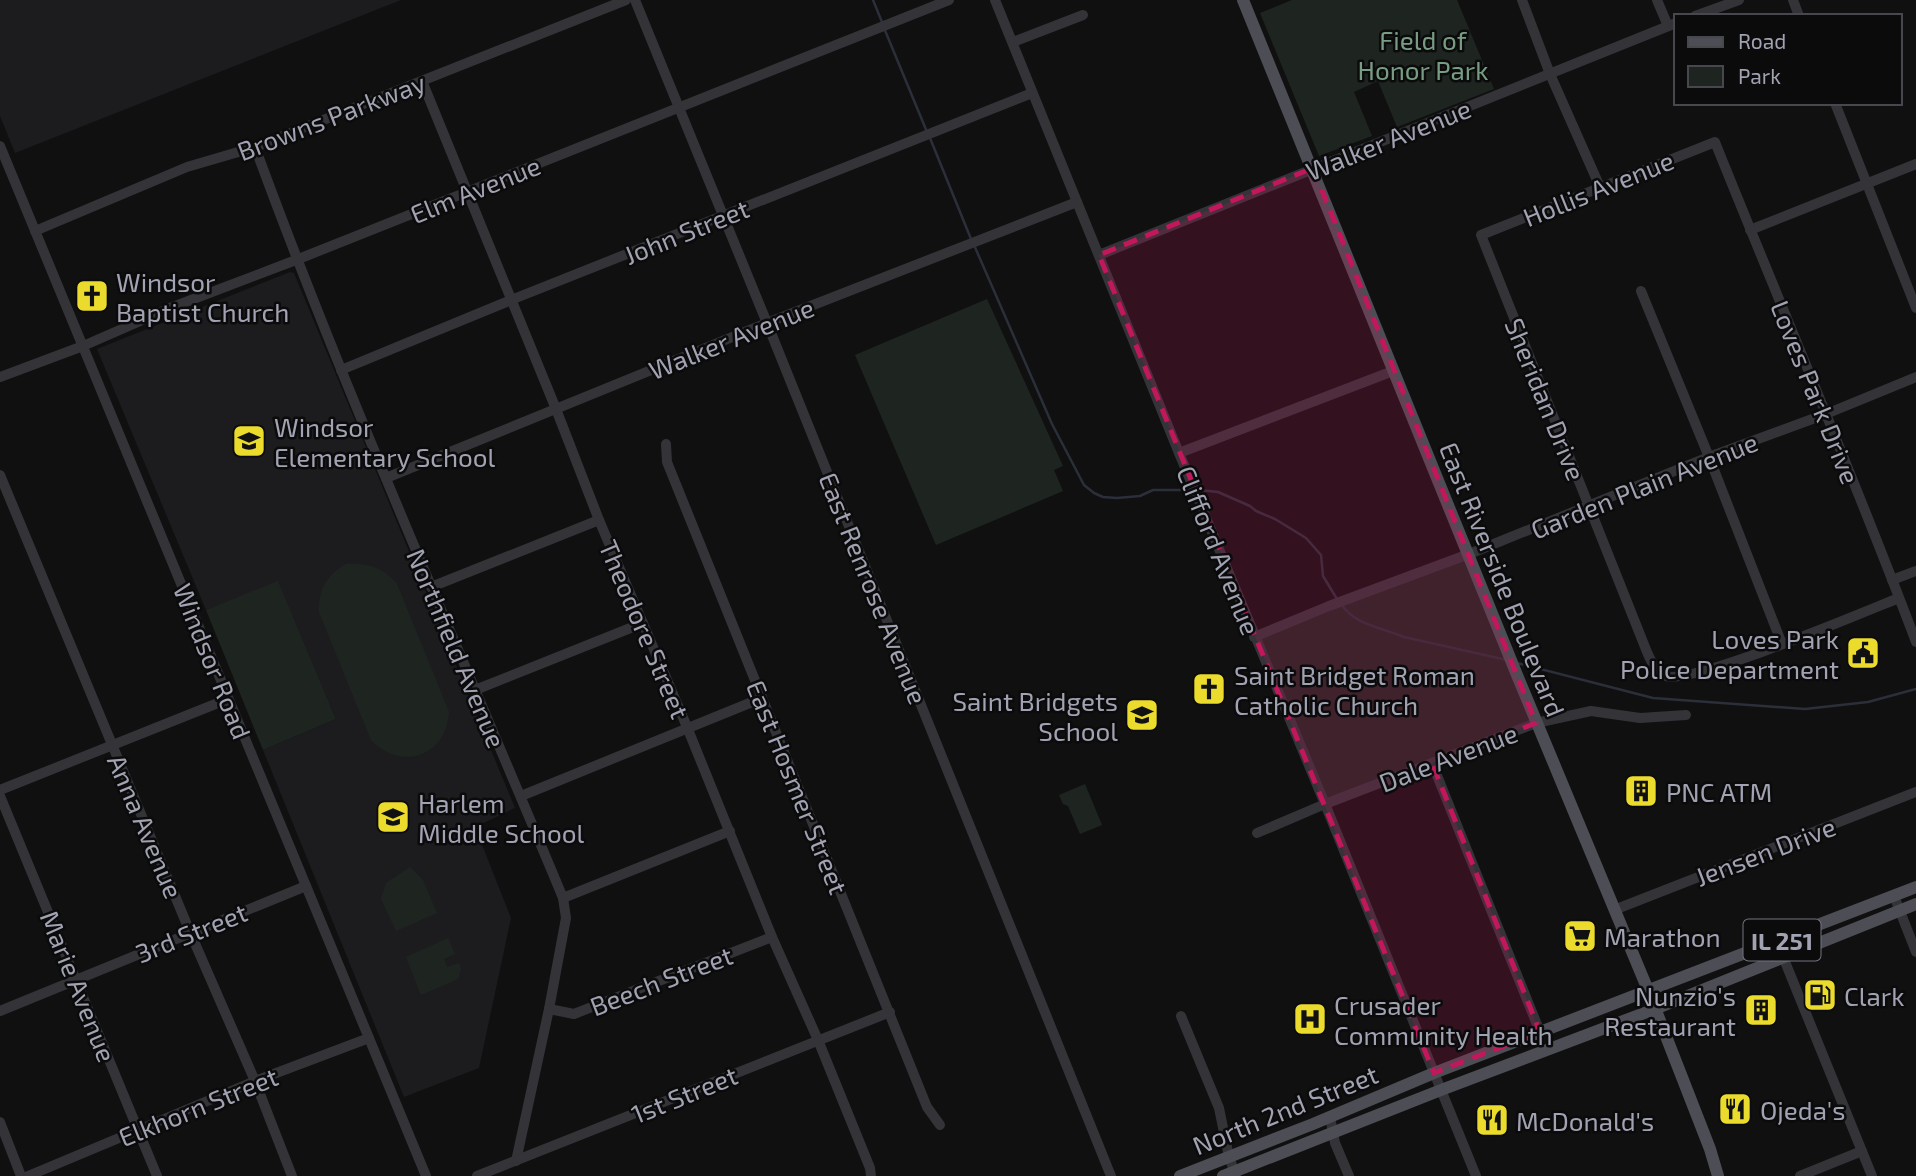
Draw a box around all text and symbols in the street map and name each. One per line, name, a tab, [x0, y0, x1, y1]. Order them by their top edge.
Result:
legend	[1674, 14, 1902, 105]
park label: Field of Honor Park	[1358, 24, 1488, 85]
text: Road	[1738, 28, 1786, 53]
text: Park	[1738, 63, 1781, 88]
street label: Browns Parkway	[233, 66, 430, 166]
street label: Walker Avenue	[1301, 92, 1475, 186]
street label: Hollis Avenue	[1518, 144, 1678, 232]
street label: Elm Avenue	[406, 149, 544, 229]
street label: John Street	[619, 192, 753, 270]
place label: Windsor Baptist Church	[116, 266, 289, 327]
church icon: Windsor Baptist Church	[73, 277, 111, 315]
street label: Walker Avenue	[644, 291, 818, 385]
street label: Loves Park Drive	[1765, 296, 1867, 488]
street label: Sheridan Drive	[1499, 313, 1593, 485]
place label: Windsor Elementary School	[274, 411, 496, 472]
school or university icon: Windsor Elementary School	[230, 422, 268, 460]
street label: Garden Plain Avenue	[1526, 425, 1762, 545]
street label: East Riverside Boulevard	[1434, 437, 1572, 721]
street label: Clifford Avenue	[1171, 461, 1267, 639]
street label: East Renrose Avenue	[813, 468, 935, 708]
street label: Theodore Street	[593, 535, 697, 723]
street label: Northfield Avenue	[401, 544, 513, 752]
street label: Windsor Road	[168, 579, 258, 743]
place label: Loves Park Police Department	[1620, 623, 1839, 684]
public building icon: Loves Park Police Department	[1844, 634, 1882, 672]
place label: Saint Bridget Roman Catholic Church	[1234, 659, 1475, 720]
church icon: Saint Bridget Roman Catholic Church	[1190, 670, 1228, 708]
street label: East Hosmer Street	[741, 676, 855, 898]
place label: Saint Bridgets School	[953, 685, 1118, 746]
school or university icon: Saint Bridgets School	[1123, 696, 1161, 734]
street label: Dale Avenue	[1375, 716, 1521, 798]
street label: Anna Avenue	[102, 750, 190, 902]
building icon: PNC ATM	[1622, 772, 1660, 810]
place label: PNC ATM	[1666, 776, 1772, 807]
place label: Harlem Middle School	[418, 787, 584, 848]
school or university icon: Harlem Middle School	[374, 798, 412, 836]
street label: Jensen Drive	[1690, 810, 1840, 892]
street label: 3rd Street	[131, 896, 251, 968]
street label: Marie Avenue	[35, 906, 123, 1066]
supermarket icon: Marathon	[1561, 917, 1599, 955]
road number: IL 251	[1744, 920, 1820, 960]
place label: Marathon	[1604, 921, 1721, 952]
street label: Beech Street	[585, 939, 737, 1021]
fuel station icon: Clark	[1801, 976, 1839, 1014]
place label: Nunzio's Restaurant	[1604, 980, 1736, 1041]
place label: Clark	[1844, 980, 1904, 1011]
place label: Crusader Community Health	[1334, 989, 1553, 1050]
building icon: Nunzio's Restaurant	[1742, 991, 1780, 1029]
hospital icon: Crusader Community Health	[1291, 1000, 1329, 1038]
street label: North 2nd Street	[1188, 1058, 1382, 1160]
street label: 1st Street	[626, 1059, 742, 1129]
street label: Elkhorn Street	[114, 1060, 282, 1152]
restaurant icon: Ojeda's	[1716, 1090, 1754, 1128]
place label: Ojeda's	[1760, 1094, 1845, 1125]
restaurant icon: McDonald's	[1473, 1101, 1511, 1139]
place label: McDonald's	[1516, 1105, 1654, 1136]

